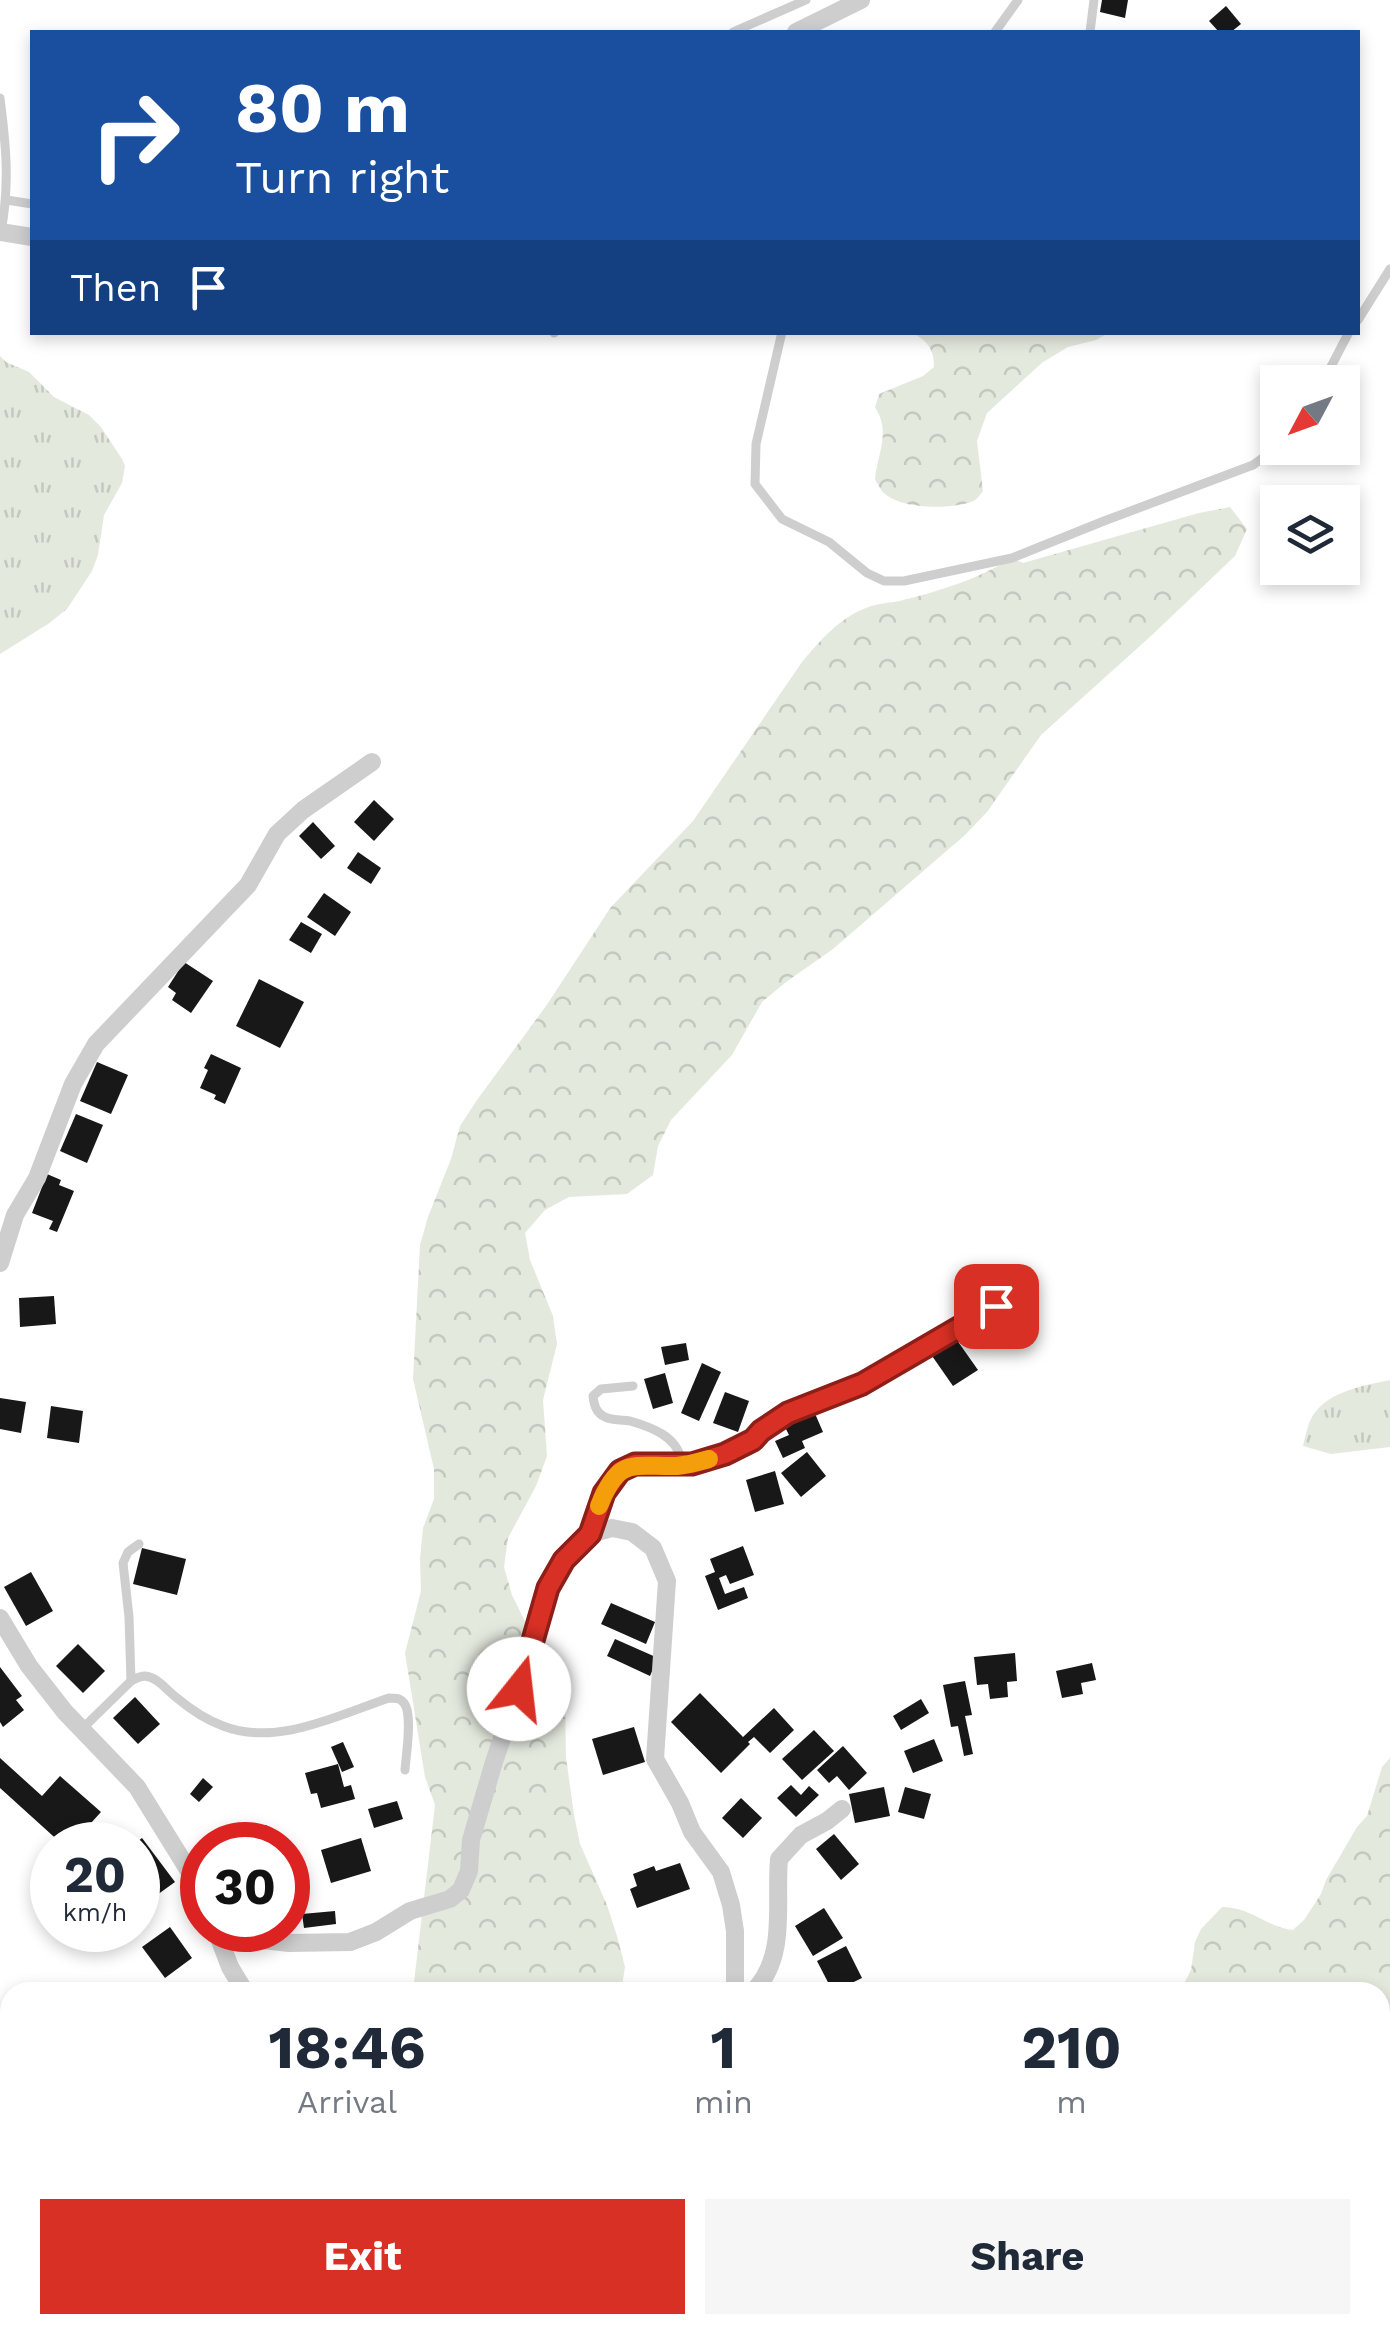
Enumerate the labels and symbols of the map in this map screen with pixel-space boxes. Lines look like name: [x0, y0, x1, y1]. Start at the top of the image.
north arrow: [1260, 365, 1360, 465]
pin: [954, 1264, 1039, 1349]
position arrow: [467, 1637, 571, 1741]
speed limit sign: 30: [180, 1822, 310, 1952]

